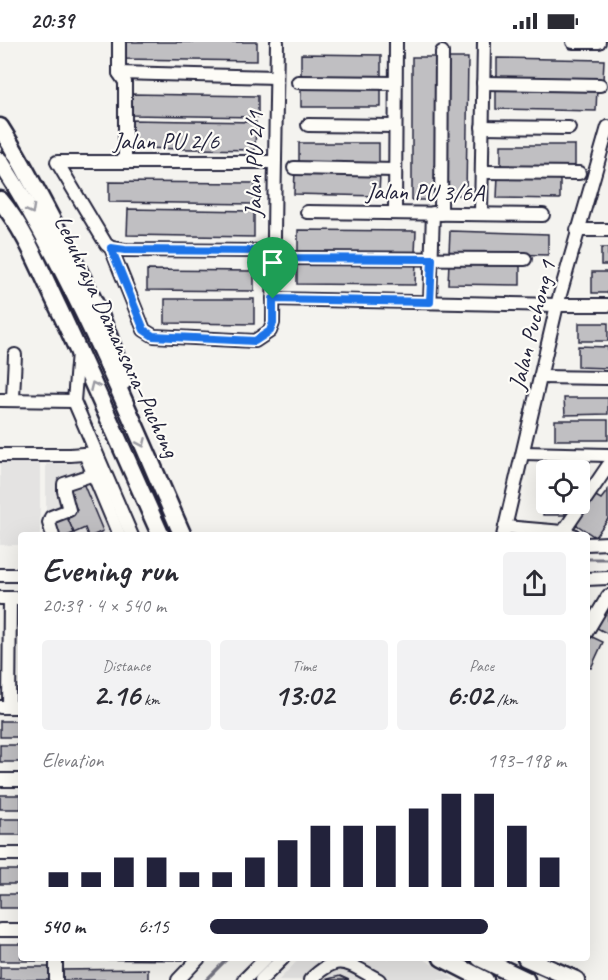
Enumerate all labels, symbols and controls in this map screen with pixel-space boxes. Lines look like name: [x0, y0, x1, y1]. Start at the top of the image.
text: 20:39: [30, 7, 74, 35]
street label: Jalan PU 2/1: [238, 109, 270, 218]
street label: Jalan PU 2/6: [112, 126, 220, 156]
street label: Jalan PU 3/6A: [365, 176, 485, 208]
one-way arrow: [24, 204, 35, 215]
street label: Lebuhraya Damansara–Puchong: [48, 210, 187, 463]
pin: [247, 237, 298, 299]
icon: arrive: [256, 246, 289, 279]
street label: Jalan Puchong 1: [501, 256, 563, 394]
one-way arrow: [90, 382, 102, 393]
one-way arrow: [135, 437, 147, 448]
map controls: [536, 460, 590, 514]
button: locate: [536, 460, 590, 514]
text: Evening run: [42, 549, 177, 591]
button: share: [503, 552, 566, 615]
text: 20:39 · 4 × 540 m: [42, 593, 166, 618]
text: Distance: [102, 656, 150, 676]
text: Time: [292, 656, 316, 676]
text: Pace: [469, 656, 494, 676]
text: 2.16: [93, 676, 140, 714]
text: 13:02: [274, 676, 334, 714]
text: 6:02: [446, 676, 493, 714]
text: km: [140, 690, 160, 710]
text: /km: [493, 690, 518, 710]
text: Elevation: [42, 748, 104, 773]
text: 193–198 m: [487, 748, 566, 773]
text: 540 m: [42, 914, 85, 939]
text: 6:15: [138, 914, 169, 939]

